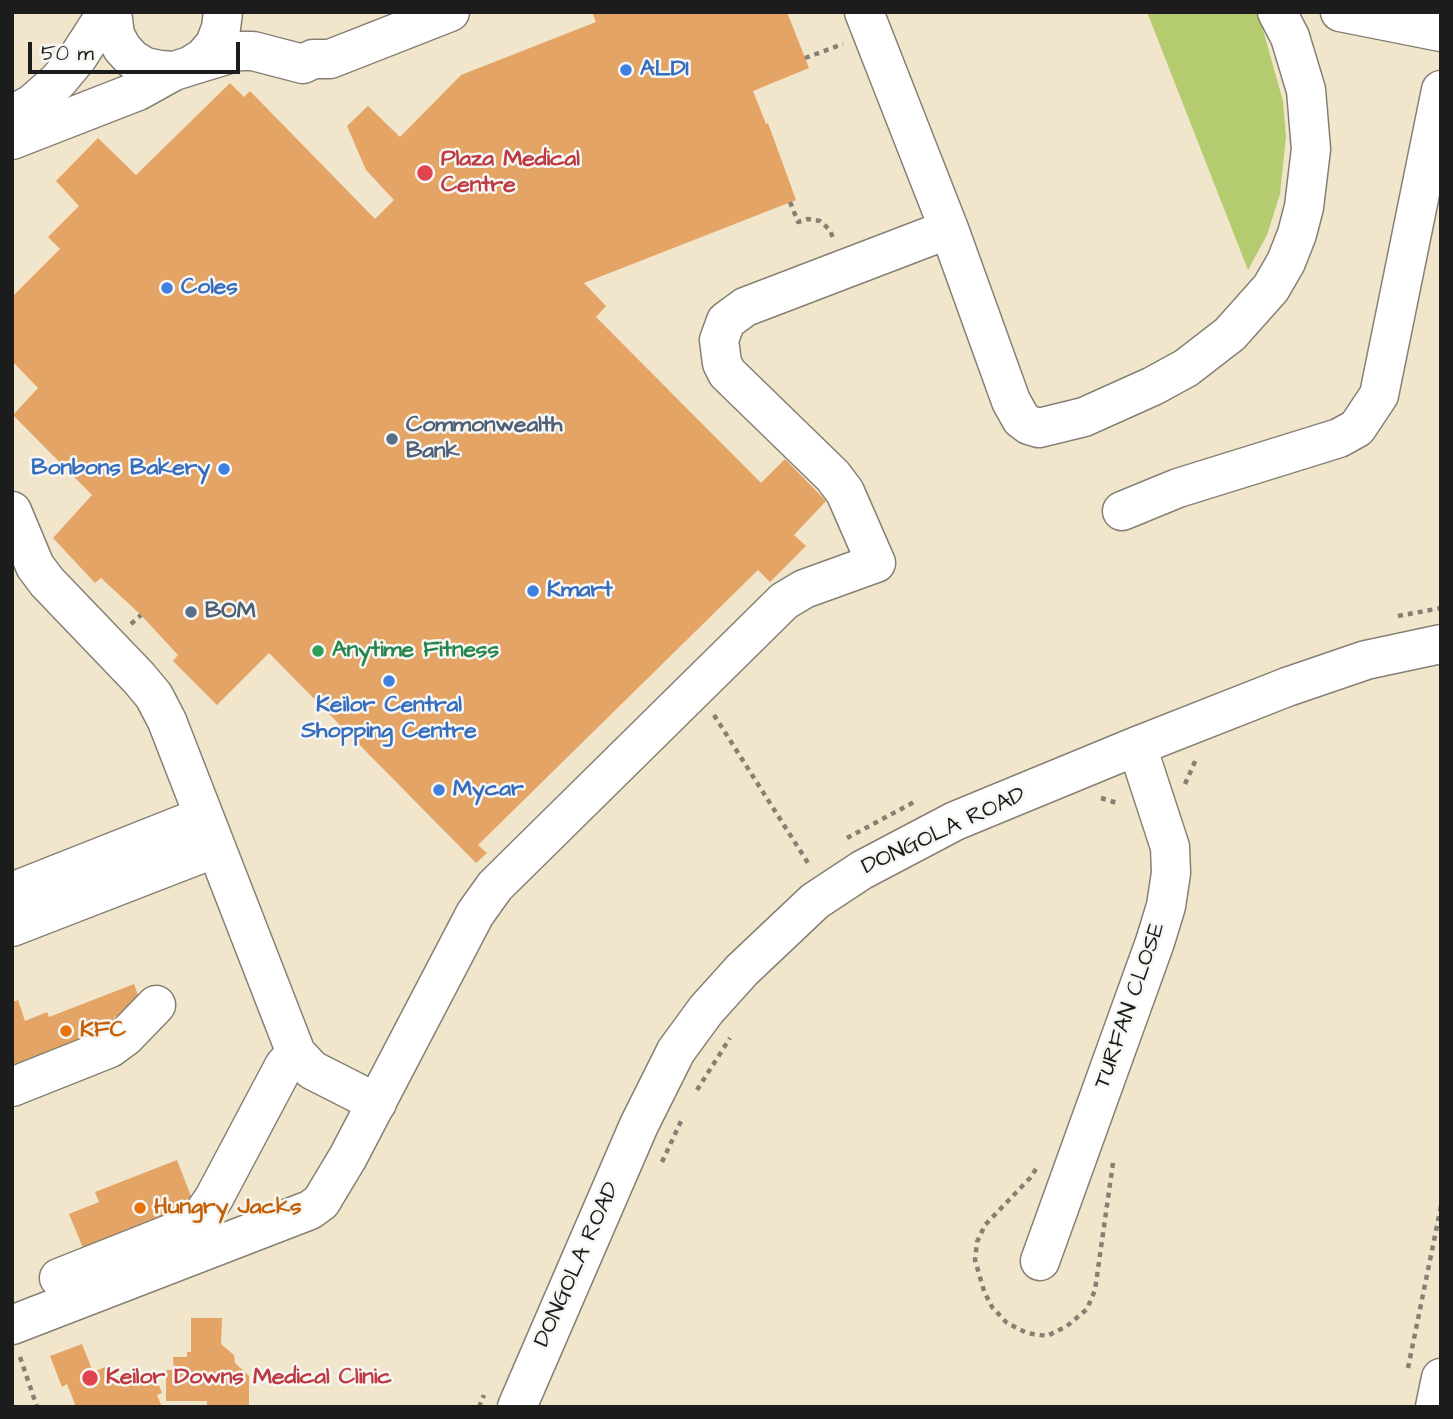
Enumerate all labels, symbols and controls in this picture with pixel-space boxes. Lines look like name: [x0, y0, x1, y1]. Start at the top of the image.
scale bar: [32, 28, 243, 72]
text: 50 m: [41, 39, 94, 68]
place label: ALDI: [640, 56, 689, 84]
marker: ALDI: [618, 62, 634, 78]
place label: Plaza Medical Centre: [441, 146, 580, 200]
marker: Plaza Medical Centre: [415, 163, 435, 183]
place label: Coles: [181, 274, 238, 302]
marker: Coles: [159, 280, 175, 296]
place label: Commonwealth Bank: [406, 412, 563, 466]
marker: Commonwealth Bank: [384, 431, 400, 447]
place label: Bonbons Bakery: [31, 455, 210, 483]
marker: Bonbons Bakery: [216, 461, 232, 477]
place label: Kmart: [547, 577, 613, 605]
marker: Kmart: [525, 583, 541, 599]
place label: BOM: [205, 598, 256, 626]
marker: BOM: [183, 604, 199, 620]
place label: Anytime Fitness: [332, 637, 499, 665]
marker: Anytime Fitness: [310, 643, 326, 659]
marker: Keilor Central Shopping Centre: [381, 673, 397, 689]
place label: Keilor Central Shopping Centre: [301, 692, 477, 746]
place label: Mycar: [453, 776, 524, 804]
marker: Mycar: [431, 782, 447, 798]
street label: DONGOLA ROAD: [858, 782, 1030, 882]
street label: TURFAN CLOSE: [1090, 919, 1172, 1093]
place label: KFC: [80, 1017, 126, 1045]
marker: KFC: [58, 1023, 74, 1039]
street label: DONGOLA ROAD: [529, 1178, 627, 1352]
place label: Hungry Jacks: [154, 1194, 302, 1222]
marker: Hungry Jacks: [132, 1200, 148, 1216]
place label: Keilor Downs Medical Clinic: [106, 1364, 392, 1392]
marker: Keilor Downs Medical Clinic: [80, 1368, 100, 1388]

